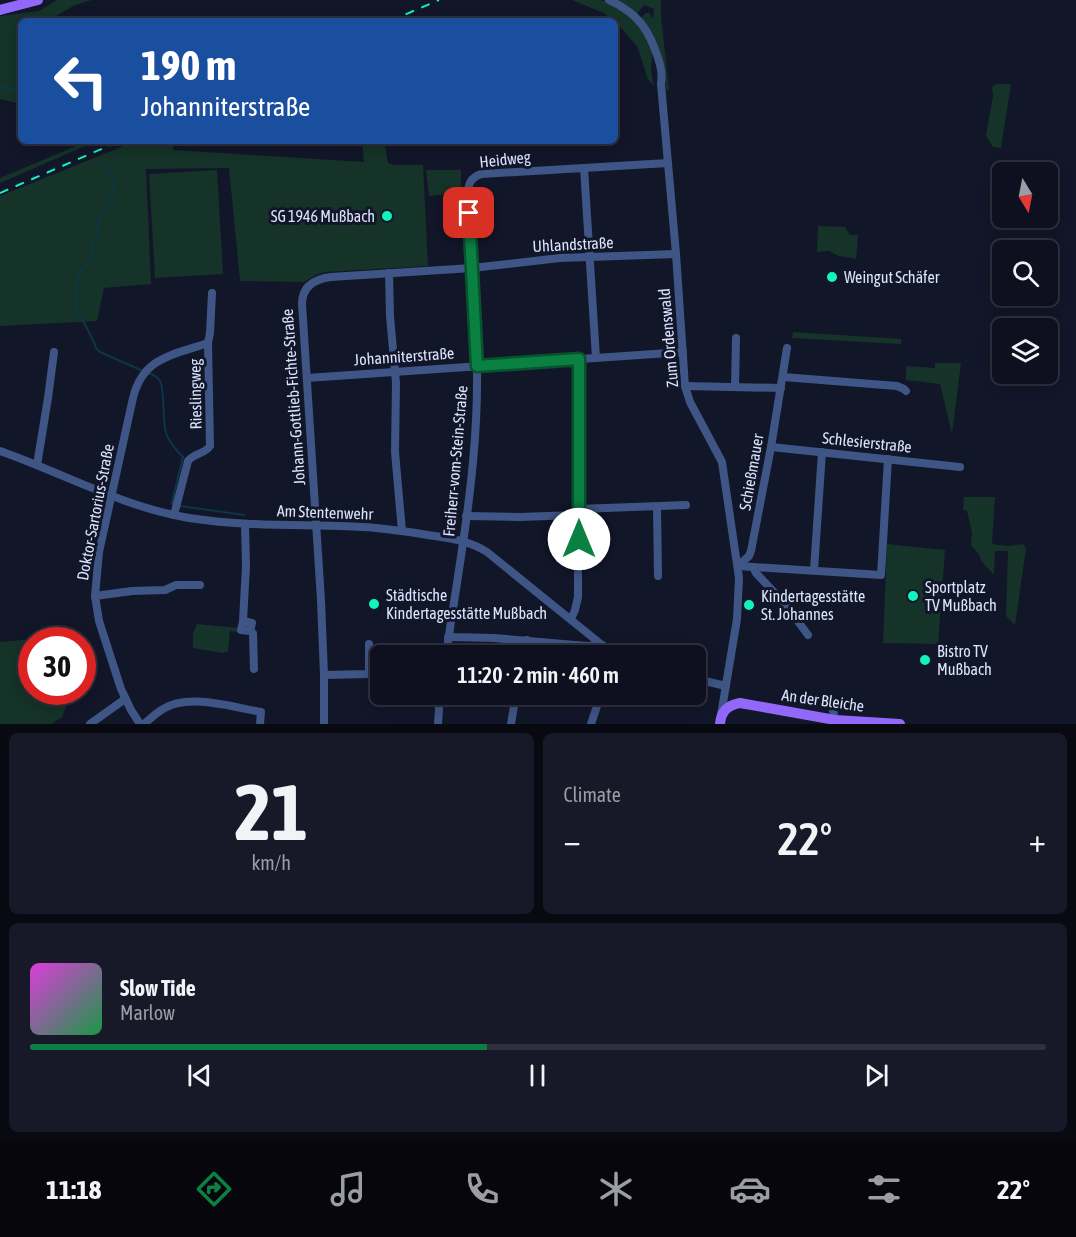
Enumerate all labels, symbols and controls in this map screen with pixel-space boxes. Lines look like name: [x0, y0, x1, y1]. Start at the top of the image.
text: 190 m: [141, 41, 236, 89]
icon: left: [42, 42, 120, 120]
text: Johanniterstraße: [141, 91, 310, 122]
street label: Heidweg: [479, 147, 532, 172]
north arrow: [992, 162, 1058, 228]
map controls: [992, 162, 1058, 384]
pin: [443, 187, 494, 238]
icon: arrive: [452, 196, 485, 229]
place label: SG 1946 Mußbach: [271, 207, 375, 225]
marker: SG 1946 Mußbach: [380, 209, 394, 223]
street label: Uhlandstraße: [532, 233, 614, 255]
button: search: [992, 240, 1058, 306]
place label: Weingut Schäfer: [844, 268, 940, 287]
marker: Weingut Schäfer: [825, 270, 839, 284]
street label: Zum Ordenswald: [655, 288, 681, 388]
street label: Johann-Gottlieb-Fichte-Straße: [278, 308, 308, 486]
button: layers: [992, 318, 1058, 384]
street label: Johanniterstraße: [353, 344, 455, 368]
street label: Rieslingweg: [185, 358, 206, 430]
street label: Freiherr-vom-Stein-Straße: [439, 385, 471, 537]
street label: Schlesierstraße: [821, 428, 913, 456]
street label: Schießmauer: [735, 432, 767, 512]
street label: Doktor-Sartorius-Straße: [73, 442, 117, 582]
street label: Am Stentenwehr: [277, 501, 374, 523]
position arrow: [547, 507, 611, 571]
place label: Sportplatz TV Mußbach: [925, 578, 997, 614]
place label: Städtische Kindertagesstätte Mußbach: [386, 586, 547, 623]
place label: Kindertagesstätte St. Johannes: [761, 587, 865, 623]
marker: Sportplatz TV Mußbach: [906, 589, 920, 603]
marker: Städtische Kindertagesstätte Mußbach: [367, 597, 381, 611]
marker: Kindertagesstätte St. Johannes: [742, 598, 756, 612]
speed limit sign: 30: [18, 627, 96, 705]
place label: Bistro TV Mußbach: [937, 642, 992, 678]
marker: Bistro TV Mußbach: [918, 653, 932, 667]
text: 11:20 · 2 min · 460 m: [457, 662, 619, 688]
street label: An der Bleiche: [781, 685, 865, 715]
text: 21: [235, 767, 308, 857]
text: Climate: [564, 783, 621, 806]
text: 22°: [777, 813, 832, 865]
text: −: [564, 821, 581, 859]
text: +: [1029, 821, 1046, 859]
text: km/h: [251, 851, 291, 874]
text: Slow Tide: [120, 975, 196, 1001]
text: Marlow: [120, 1001, 175, 1024]
icon: previous: [183, 1059, 216, 1092]
icon: pause: [521, 1059, 554, 1092]
icon: next: [860, 1059, 893, 1092]
icon: directions: [193, 1168, 235, 1210]
icon: music: [327, 1168, 369, 1210]
icon: phone: [461, 1168, 503, 1210]
icon: climate: [595, 1168, 637, 1210]
icon: car: [729, 1168, 771, 1210]
icon: filters: [863, 1168, 905, 1210]
text: 11:18: [46, 1174, 102, 1205]
text: 22°: [997, 1174, 1030, 1205]

